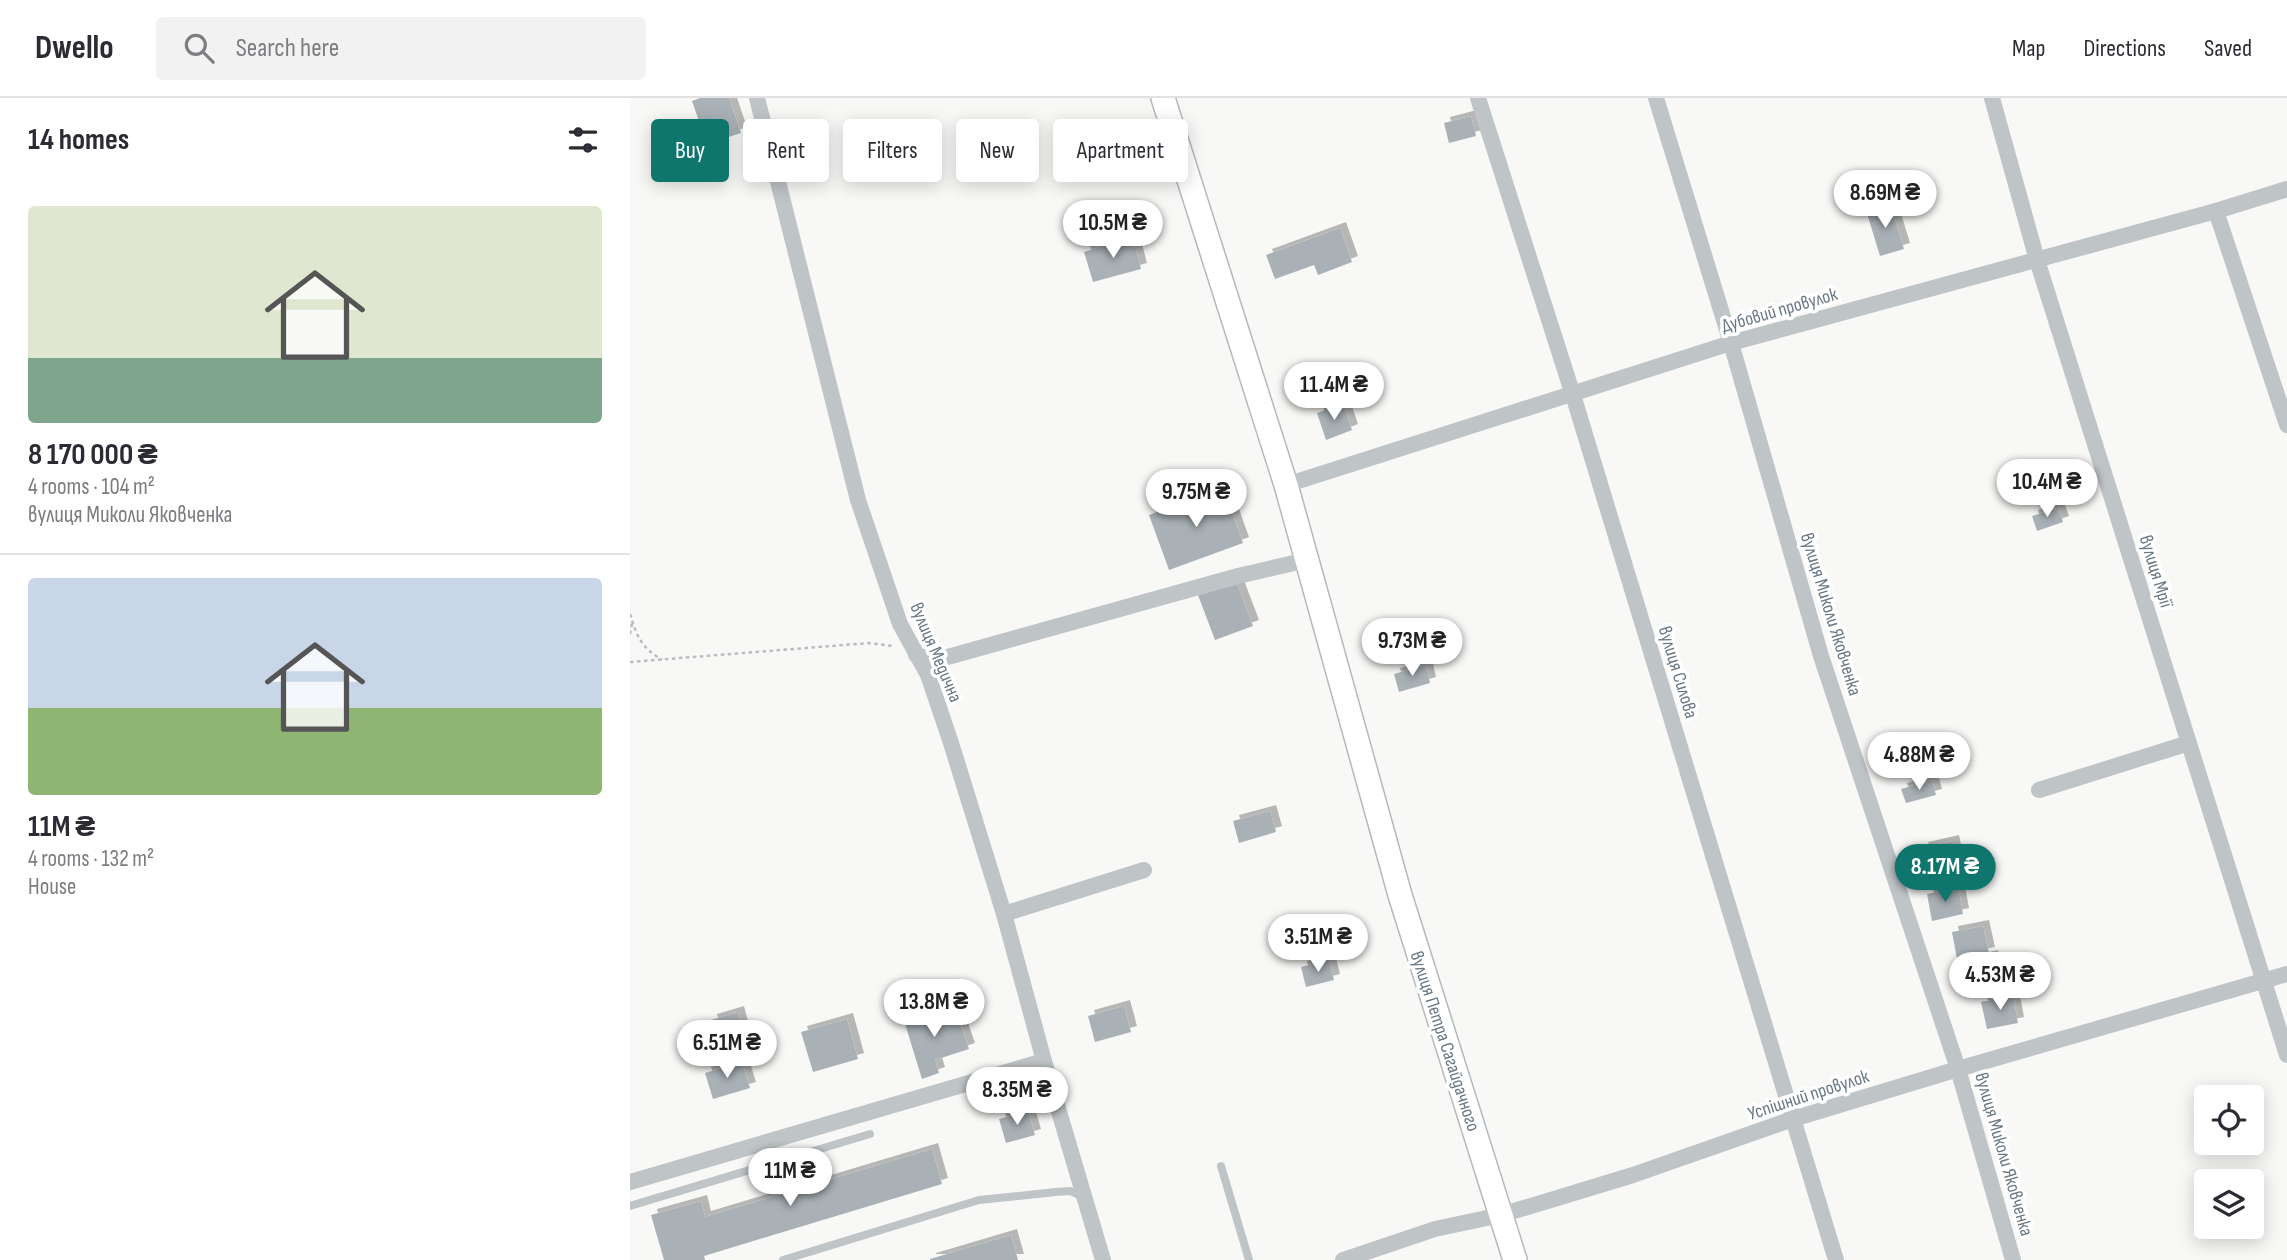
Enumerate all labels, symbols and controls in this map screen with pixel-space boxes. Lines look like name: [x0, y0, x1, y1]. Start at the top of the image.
search box: [156, 17, 646, 80]
text: Dwello: [35, 28, 114, 68]
icon: search: [180, 29, 218, 67]
text: Search here: [236, 33, 339, 64]
text: Map: [2012, 34, 2045, 63]
text: Directions: [2083, 34, 2166, 63]
text: Saved: [2204, 34, 2252, 63]
chip: Buy: [651, 119, 729, 182]
chip: Rent: [743, 119, 829, 182]
chip: Filters: [843, 119, 942, 182]
chip: New: [956, 119, 1039, 182]
chip: Apartment: [1053, 119, 1188, 182]
icon: filters: [564, 121, 602, 159]
text: 14 homes: [28, 122, 129, 158]
pin: 8.69M ₴: [1820, 170, 1950, 230]
text: 8.69M ₴: [1850, 179, 1920, 207]
pin: 10.5M ₴: [1048, 200, 1178, 260]
text: 10.5M ₴: [1079, 209, 1147, 237]
icon: home: [252, 252, 378, 378]
street label: Дубовий провулок: [1719, 283, 1841, 338]
pin: 11.4M ₴: [1269, 362, 1399, 422]
text: 11.4M ₴: [1300, 371, 1368, 399]
text: 8 170 000 ₴: [28, 437, 158, 473]
pin: 10.4M ₴: [1982, 460, 2112, 519]
text: 10.4M ₴: [2013, 468, 2081, 496]
pin: 9.75M ₴: [1131, 470, 1261, 529]
text: 4 rooms · 104 m²: [28, 473, 155, 501]
text: 9.75M ₴: [1162, 478, 1230, 506]
text: вулиця Миколи Яковченка: [28, 501, 232, 529]
street label: вулиця Миколи Яковченка: [1795, 530, 1866, 699]
street label: вулиця Мрії: [2134, 533, 2178, 611]
street label: вулиця Медична: [904, 599, 967, 706]
pin: 9.73M ₴: [1347, 618, 1477, 678]
icon: home: [252, 624, 378, 750]
street label: вулиця Силова: [1653, 624, 1702, 721]
text: 9.73M ₴: [1378, 627, 1446, 655]
pin: 4.88M ₴: [1854, 732, 1984, 792]
text: 4.88M ₴: [1883, 741, 1955, 769]
text: 11M ₴: [28, 809, 95, 845]
pin: 8.17M ₴: [1880, 844, 2010, 904]
text: 4 rooms · 132 m²: [28, 845, 154, 873]
text: 8.17M ₴: [1911, 853, 1979, 881]
text: House: [28, 873, 76, 901]
pin: 3.51M ₴: [1253, 914, 1383, 974]
text: 3.51M ₴: [1284, 923, 1352, 951]
street label: вулиця Петра Сагайдачного: [1405, 949, 1485, 1134]
pin: 4.53M ₴: [1935, 953, 2065, 1012]
text: 4.53M ₴: [1965, 961, 2035, 989]
pin: 13.8M ₴: [869, 979, 999, 1039]
text: 13.8M ₴: [900, 988, 968, 1016]
pin: 6.51M ₴: [662, 1020, 792, 1080]
text: 6.51M ₴: [693, 1029, 761, 1057]
street label: Успішний провулок: [1745, 1065, 1873, 1126]
pin: 8.35M ₴: [952, 1068, 1082, 1127]
street label: вулиця Миколи Яковченка: [1969, 1070, 2038, 1239]
text: 8.35M ₴: [982, 1076, 1052, 1104]
map controls: [2194, 1085, 2264, 1239]
button: locate: [2194, 1085, 2264, 1155]
pin: 11M ₴: [741, 1148, 839, 1208]
text: 11M ₴: [764, 1157, 816, 1185]
button: layers: [2194, 1169, 2264, 1239]

